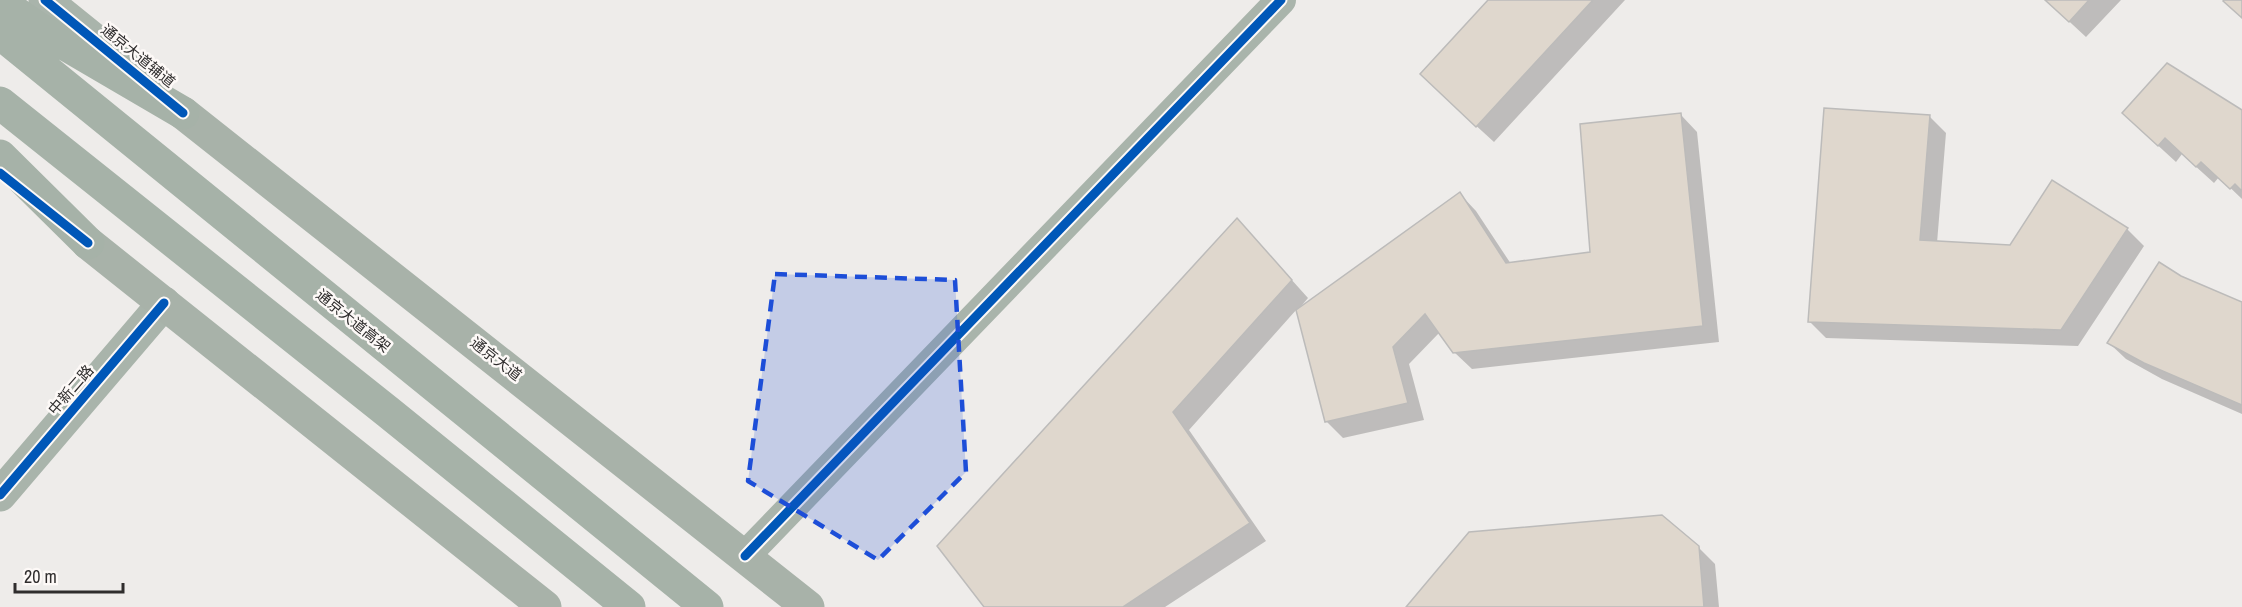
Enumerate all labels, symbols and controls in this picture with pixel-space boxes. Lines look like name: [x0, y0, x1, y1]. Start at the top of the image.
street label: 通京大道辅道: [97, 19, 180, 92]
street label: 通京大道高架: [312, 284, 395, 357]
street label: 通京大道: [466, 332, 526, 385]
street label: 中新二路: [43, 360, 98, 419]
scale bar: [15, 556, 123, 594]
text: 20 m: [24, 564, 57, 589]

